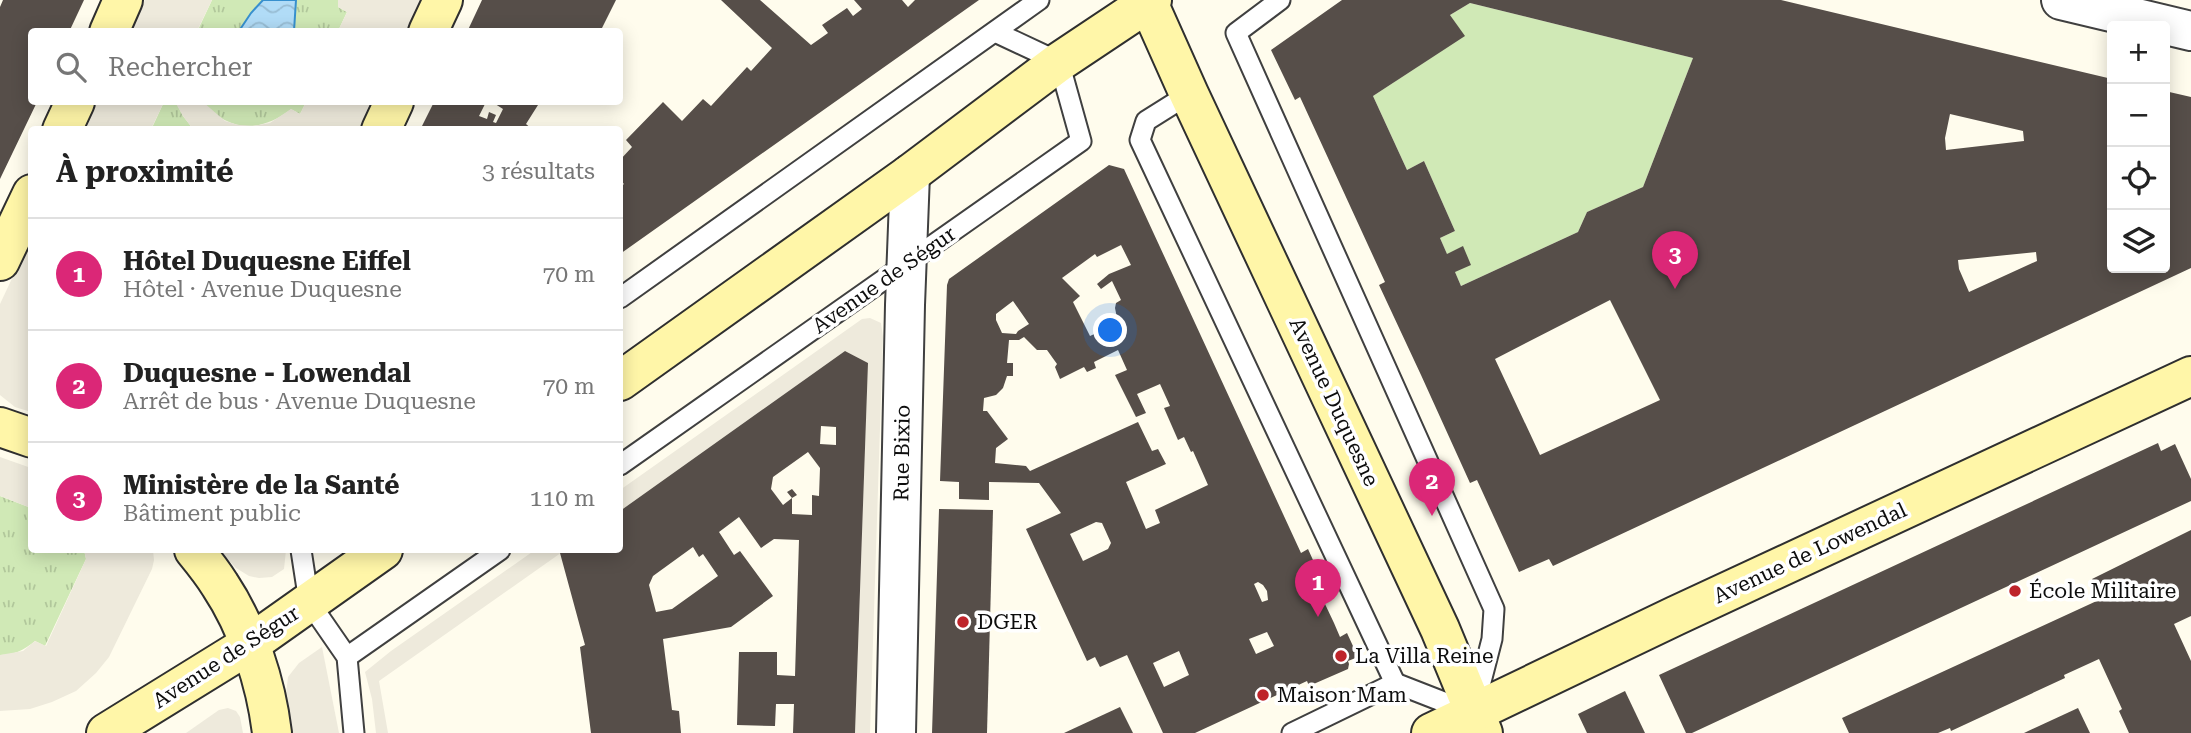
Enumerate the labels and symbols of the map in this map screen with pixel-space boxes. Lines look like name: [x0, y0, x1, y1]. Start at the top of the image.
street label: Avenue de Ségur: [808, 221, 961, 338]
pin: 3: [1652, 231, 1698, 289]
your location: [1093, 313, 1127, 347]
street label: Avenue Duquesne: [1284, 314, 1384, 490]
street label: Rue Bixio: [889, 404, 915, 502]
pin: 2: [1409, 458, 1455, 516]
street label: Avenue de Lowendal: [1710, 498, 1911, 608]
pin: 1: [1295, 559, 1341, 617]
place label: École Militaire: [2029, 578, 2176, 603]
marker: École Militaire: [2007, 583, 2023, 599]
street label: Avenue de Ségur: [148, 601, 304, 713]
place label: DGER: [977, 610, 1038, 634]
marker: DGER: [955, 614, 971, 630]
place label: La Villa Reine: [1355, 644, 1494, 668]
marker: La Villa Reine: [1333, 648, 1349, 664]
place label: Maison Mam: [1277, 683, 1407, 707]
marker: Maison Mam: [1255, 687, 1271, 703]

